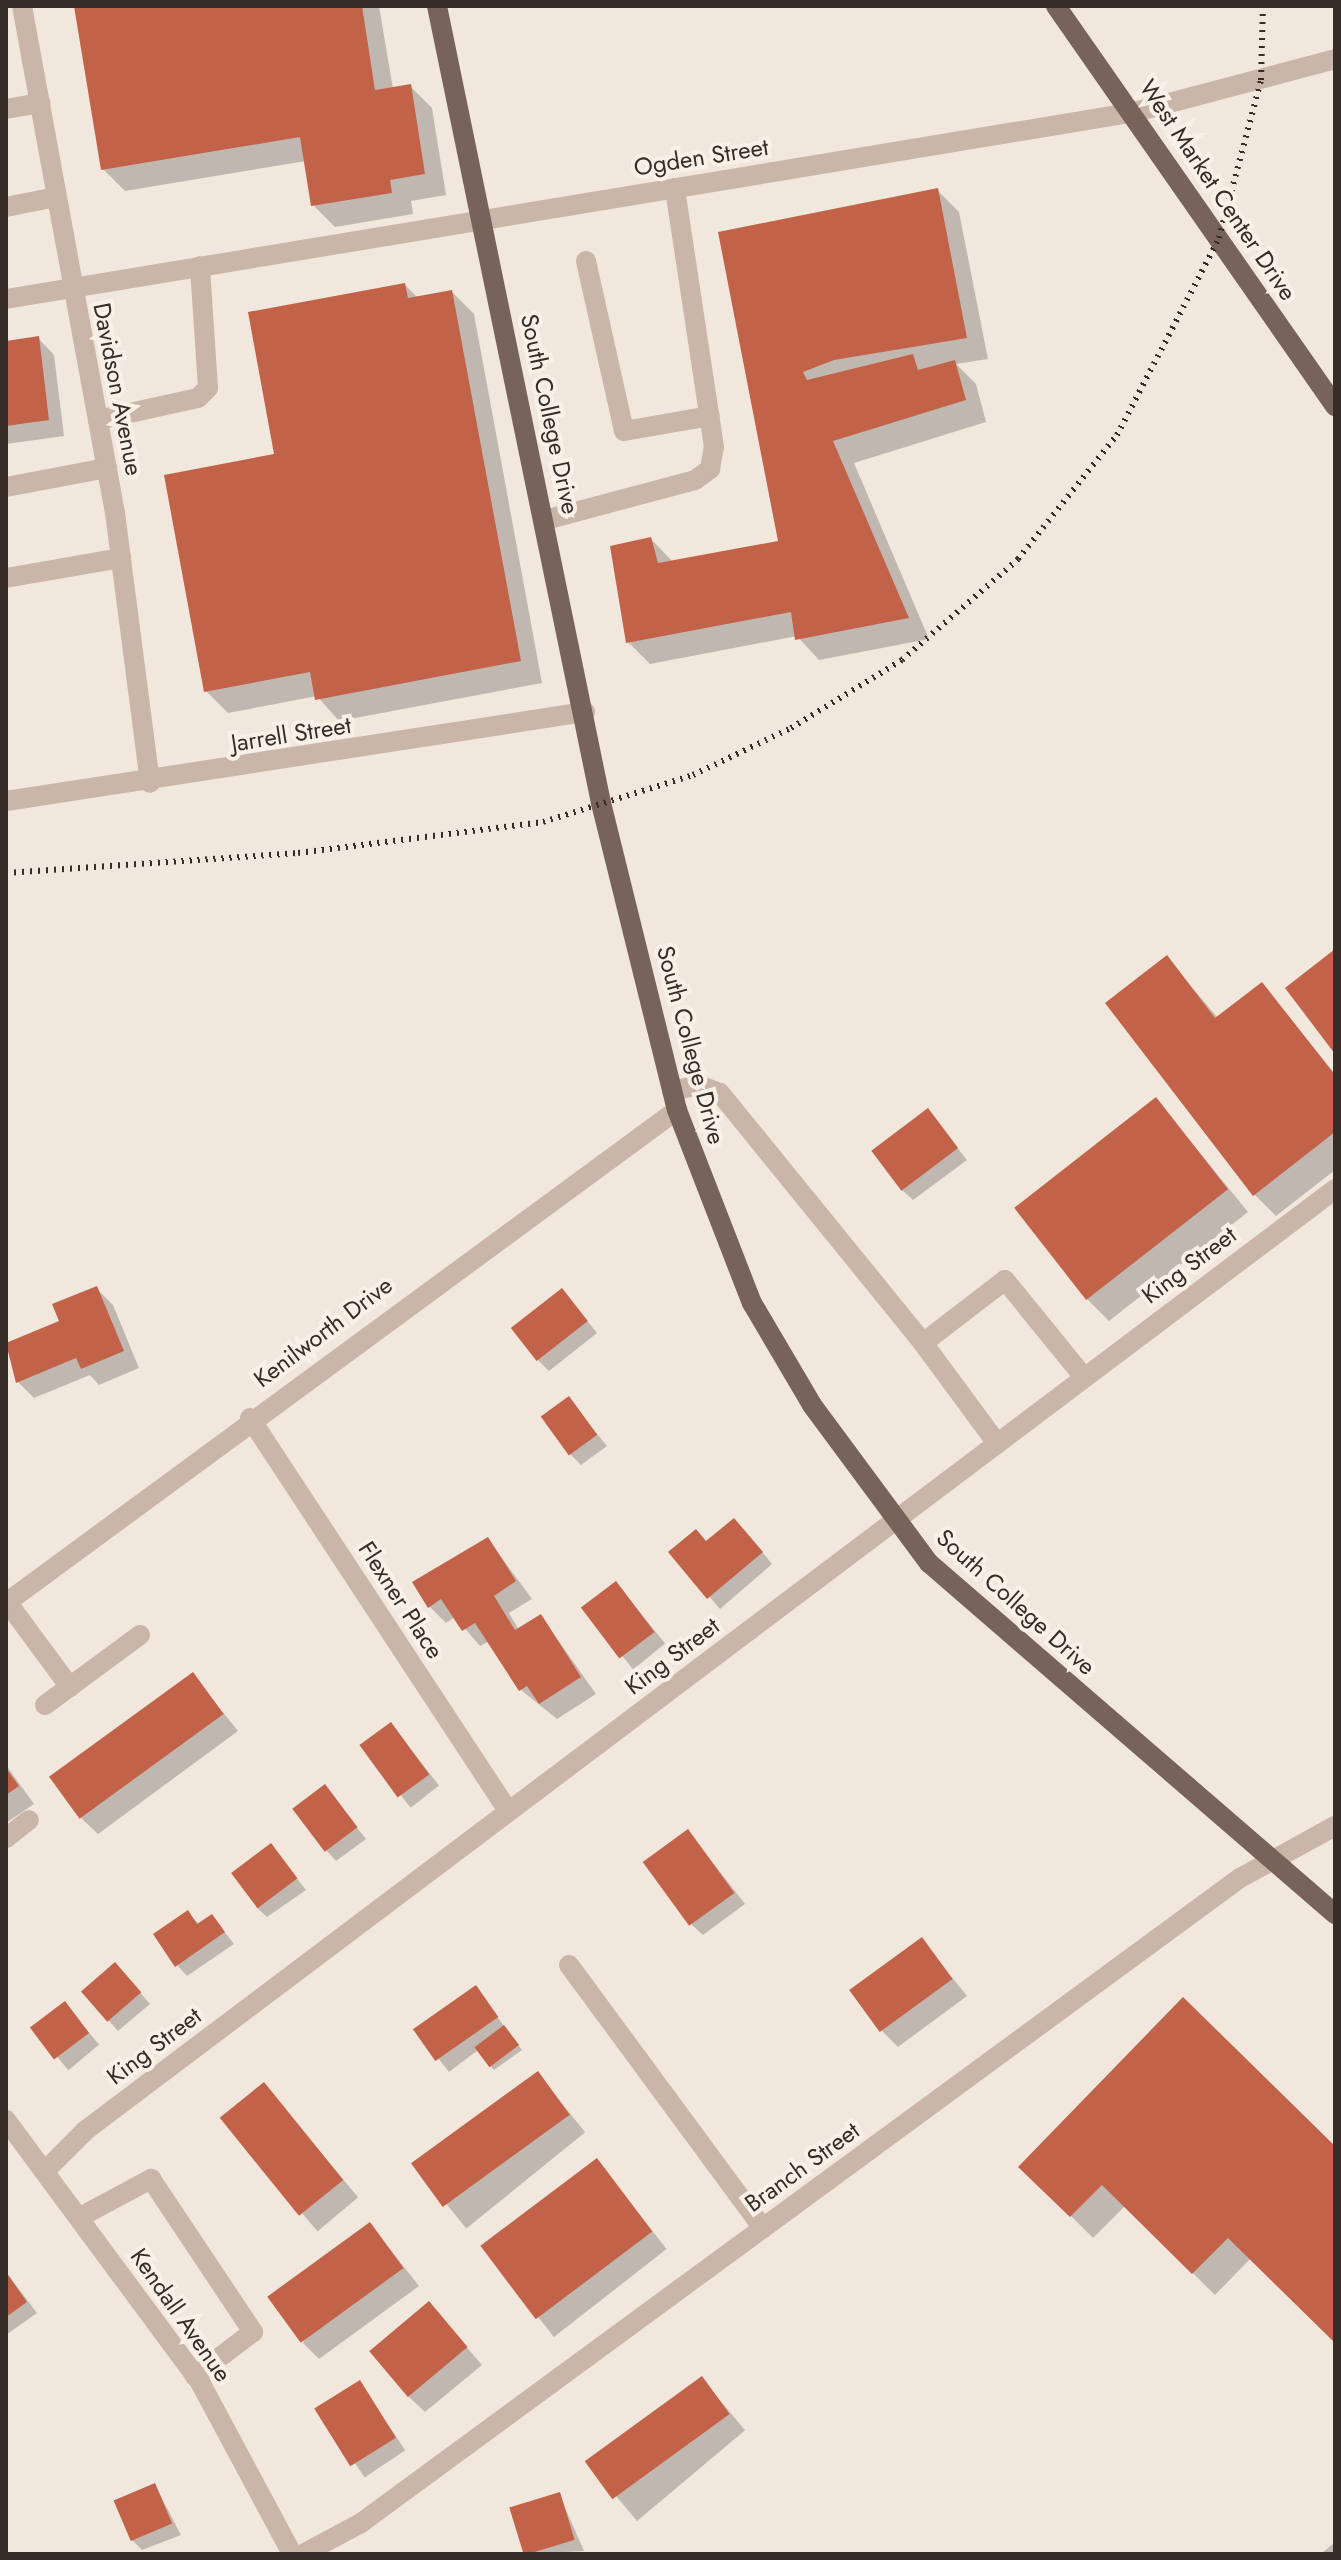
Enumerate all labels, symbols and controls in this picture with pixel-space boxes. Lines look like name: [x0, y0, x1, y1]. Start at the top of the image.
street label: West Market Center Drive: [1133, 74, 1303, 306]
street label: Ogden Street: [632, 132, 770, 182]
street label: Davidson Avenue: [87, 300, 149, 478]
street label: South College Drive: [515, 311, 585, 517]
street label: Jarrell Street: [229, 710, 353, 758]
street label: South College Drive: [651, 943, 731, 1147]
street label: King Street: [1136, 1220, 1242, 1310]
street label: Kenilworth Drive: [248, 1271, 398, 1393]
street label: South College Drive: [931, 1523, 1101, 1681]
street label: Flexner Place: [352, 1536, 450, 1664]
street label: King Street: [619, 1611, 725, 1701]
street label: King Street: [101, 2001, 207, 2091]
street label: Branch Street: [739, 2116, 865, 2218]
street label: Kendall Avenue: [124, 2243, 238, 2387]

